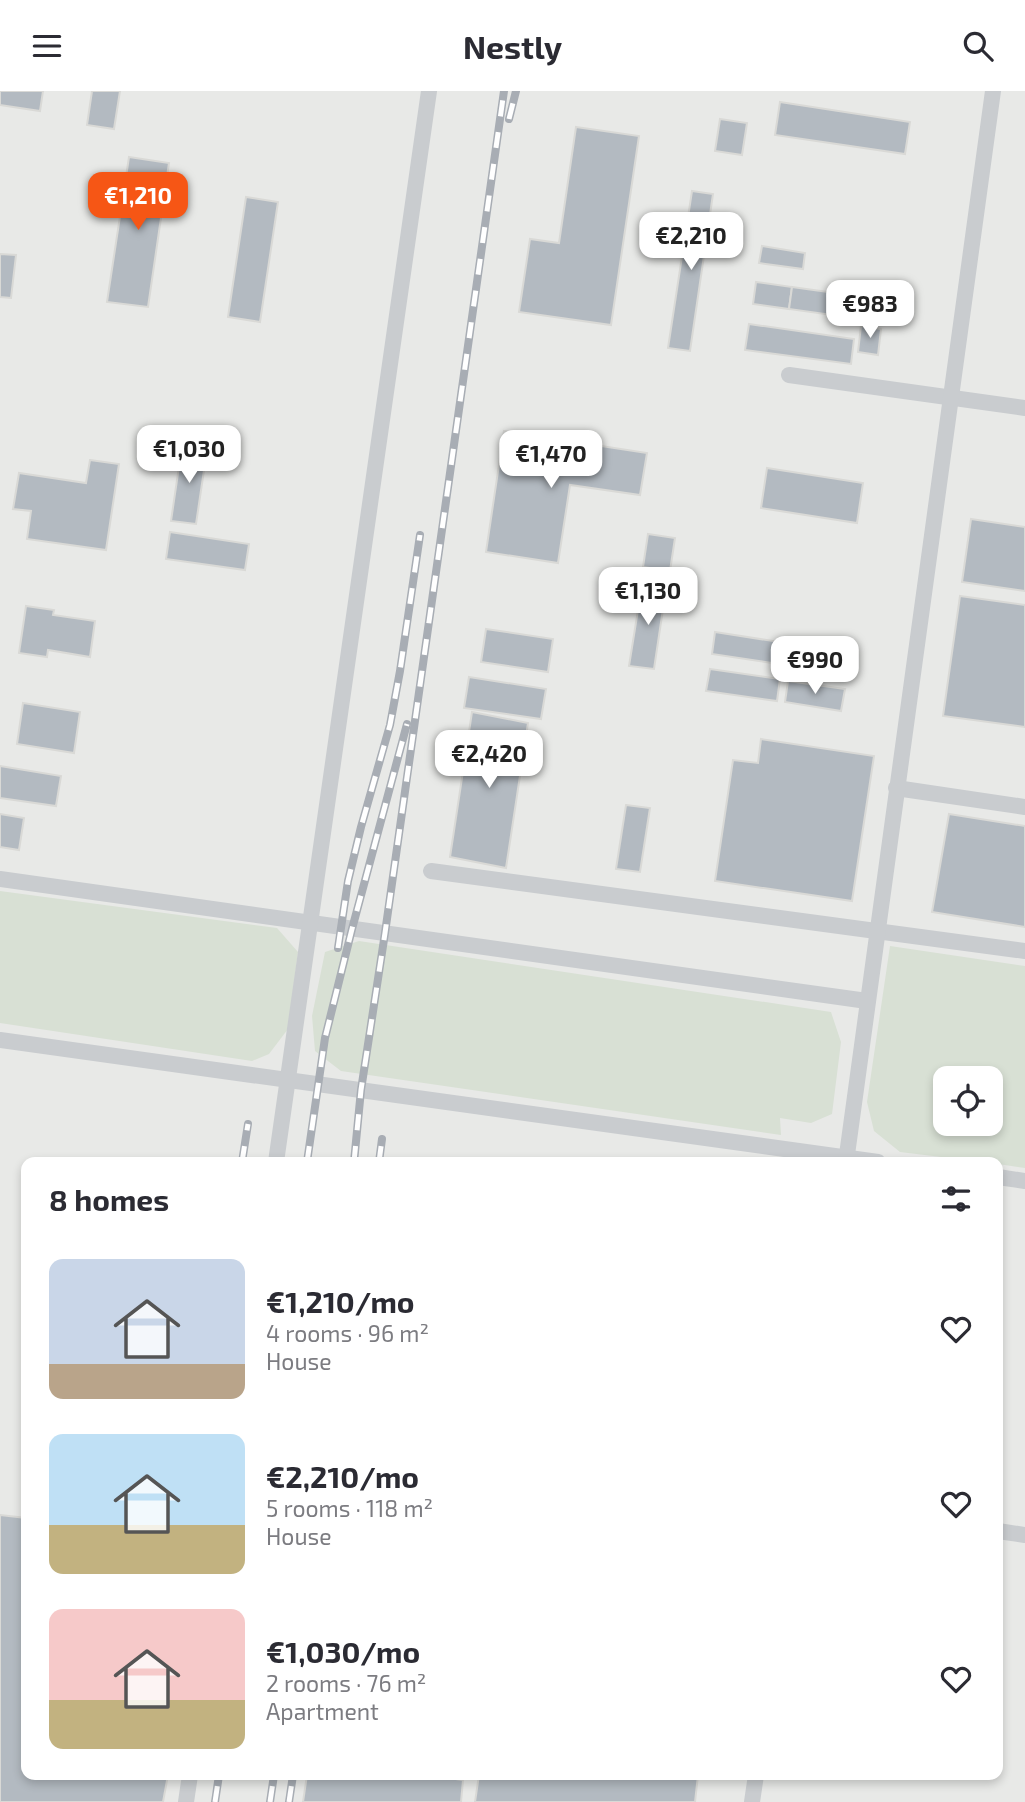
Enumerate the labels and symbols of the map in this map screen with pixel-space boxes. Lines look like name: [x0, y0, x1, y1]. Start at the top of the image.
pin: €1,210: [81, 173, 195, 232]
pin: €2,210: [634, 213, 748, 272]
pin: €983: [829, 281, 911, 340]
pin: €1,030: [132, 425, 246, 485]
pin: €1,470: [494, 431, 608, 490]
pin: €1,130: [591, 567, 705, 627]
pin: €990: [774, 637, 856, 696]
pin: €2,420: [432, 731, 546, 790]

